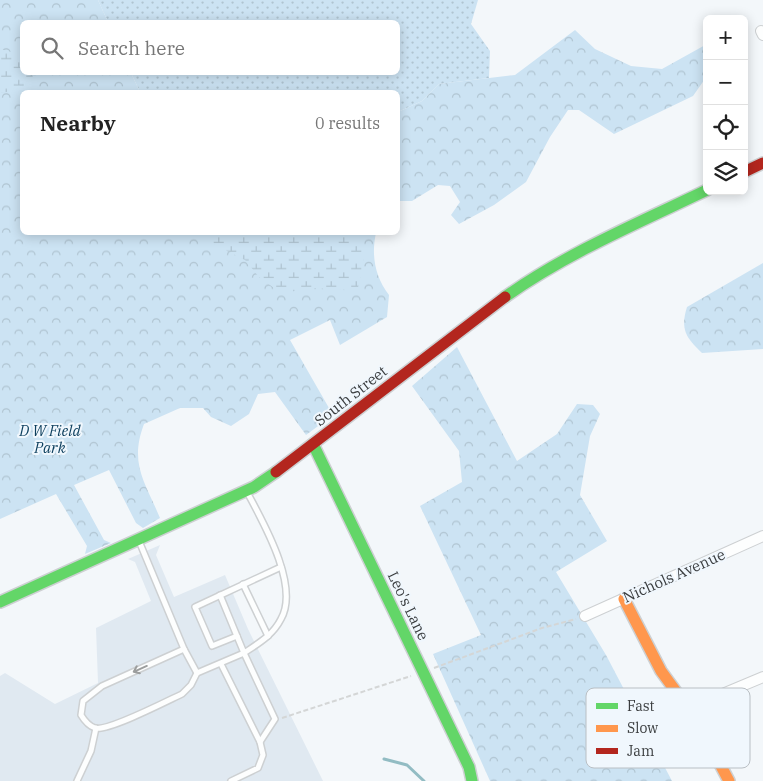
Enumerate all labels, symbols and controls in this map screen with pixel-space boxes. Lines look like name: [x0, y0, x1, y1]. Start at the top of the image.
map controls: [703, 15, 748, 195]
button: +: [703, 15, 748, 60]
search box: [20, 20, 400, 75]
icon: search: [38, 34, 66, 62]
text: Search here: [78, 36, 185, 60]
button: −: [703, 60, 748, 105]
button: locate: [703, 105, 748, 150]
text: Nearby: [40, 109, 116, 137]
text: 0 results: [315, 113, 380, 133]
button: layers: [703, 150, 748, 195]
street label: South Street: [311, 361, 391, 430]
park label: D W Field Park: [18, 421, 82, 457]
street label: Nichols Avenue: [620, 544, 728, 607]
street label: Leo's Lane: [384, 568, 433, 643]
one-way arrow: [133, 664, 148, 674]
legend: [586, 688, 750, 768]
text: Fast: [627, 697, 655, 715]
text: Slow: [627, 719, 658, 737]
text: Jam: [627, 742, 654, 760]

